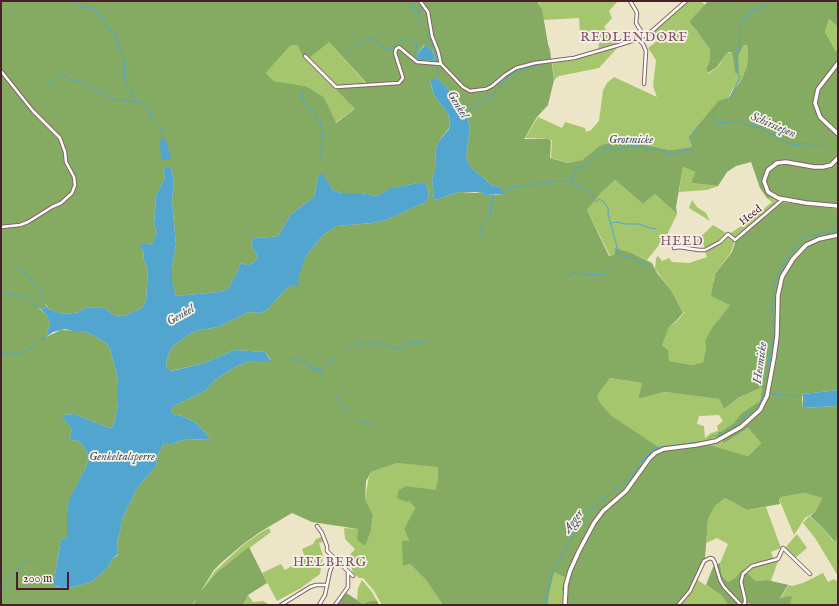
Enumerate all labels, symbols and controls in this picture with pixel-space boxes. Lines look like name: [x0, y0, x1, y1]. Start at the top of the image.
district label: REDLENDORF: [580, 30, 688, 46]
water label: Genkel: [443, 89, 471, 121]
water label: Schirsiepen: [748, 110, 798, 142]
water label: Grotmicke: [609, 134, 653, 148]
street label: Heed: [737, 203, 765, 229]
district label: HEED: [660, 234, 704, 250]
water label: Genkel: [165, 302, 197, 330]
water label: Hesmicke: [751, 341, 771, 385]
water label: Genkeltalsperre: [89, 451, 155, 465]
water label: Agger: [561, 508, 587, 536]
district label: HELBERG: [293, 555, 367, 571]
scale bar: [18, 564, 71, 590]
text: 200 m: [23, 571, 52, 586]

